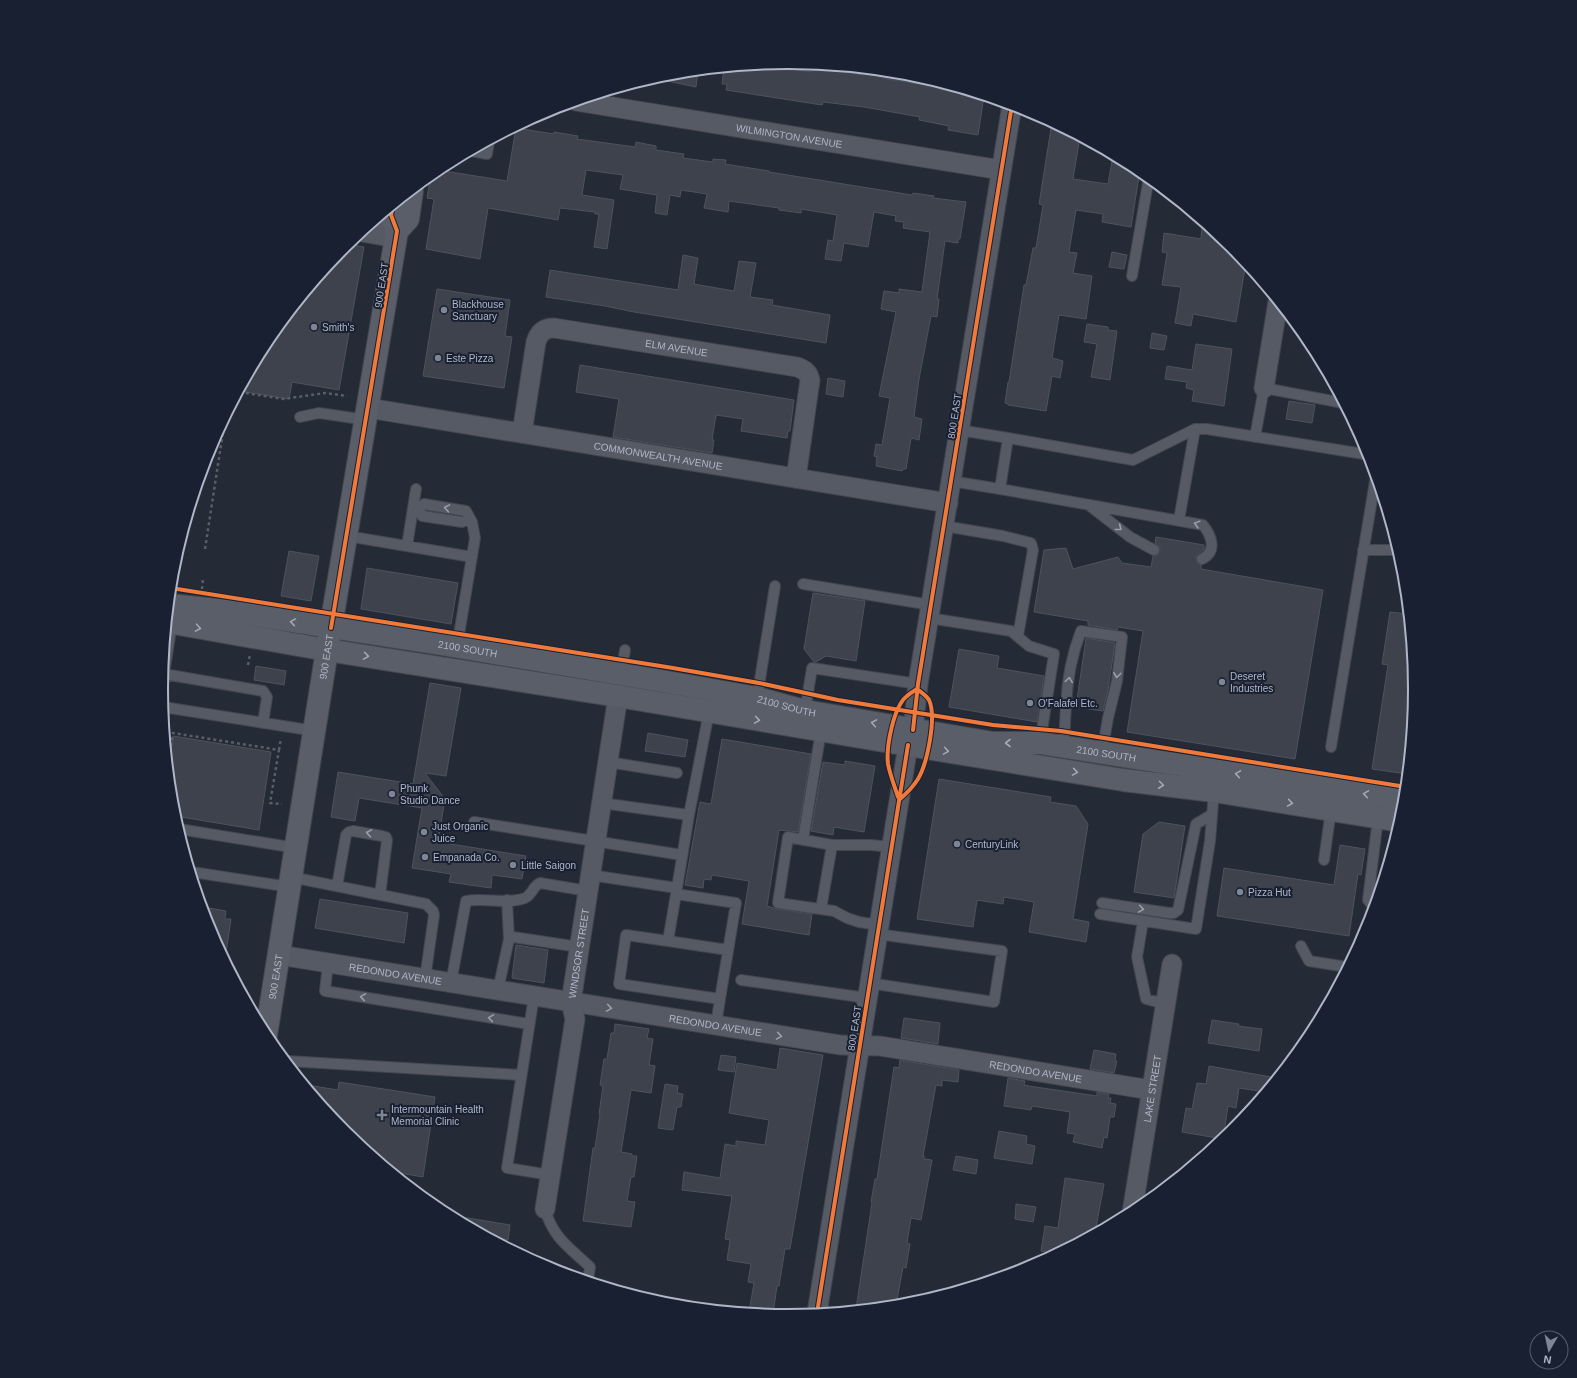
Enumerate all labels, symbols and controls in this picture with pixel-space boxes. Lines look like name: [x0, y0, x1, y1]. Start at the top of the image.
street label: WILMINGTON AVENUE: [735, 122, 843, 150]
street label: 900 EAST: [372, 262, 390, 308]
place label: Blackhouse Sanctuary: [452, 299, 504, 322]
marker: Blackhouse Sanctuary: [439, 305, 449, 315]
marker: Smith's: [309, 322, 319, 332]
place label: Smith's: [322, 322, 354, 333]
street label: ELM AVENUE: [644, 338, 709, 359]
marker: Este Pizza: [433, 353, 443, 363]
place label: Este Pizza: [446, 353, 494, 364]
street label: 800 EAST: [945, 393, 963, 439]
street label: COMMONWEALTH AVENUE: [593, 440, 724, 472]
one-way arrow: [444, 504, 450, 513]
one-way arrow: [1194, 520, 1201, 529]
one-way arrow: [1114, 524, 1121, 531]
one-way arrow: [290, 618, 296, 627]
one-way arrow: [195, 623, 201, 631]
street label: 900 EAST: [317, 633, 336, 680]
street label: 2100 SOUTH: [437, 639, 498, 659]
one-way arrow: [363, 651, 369, 660]
place label: Deseret Industries: [1230, 671, 1273, 694]
one-way arrow: [1113, 672, 1122, 678]
one-way arrow: [1064, 676, 1073, 683]
marker: Deseret Industries: [1217, 677, 1227, 687]
street label: 2100 SOUTH: [756, 693, 817, 719]
marker: O'Falafel Etc.: [1025, 698, 1035, 708]
place label: O'Falafel Etc.: [1038, 698, 1098, 709]
one-way arrow: [754, 715, 760, 724]
one-way arrow: [871, 719, 877, 728]
one-way arrow: [1005, 739, 1011, 747]
street label: 2100 SOUTH: [1076, 744, 1137, 764]
one-way arrow: [943, 747, 949, 755]
one-way arrow: [1072, 767, 1078, 776]
one-way arrow: [1235, 770, 1241, 779]
one-way arrow: [1158, 780, 1165, 789]
place label: Phunk Studio Dance: [400, 783, 460, 806]
marker: Phunk Studio Dance: [387, 789, 397, 799]
one-way arrow: [1363, 790, 1369, 799]
one-way arrow: [1287, 799, 1293, 807]
place label: Just Organic Juice: [432, 821, 488, 844]
marker: Just Organic Juice: [419, 827, 429, 837]
one-way arrow: [366, 830, 372, 838]
marker: CenturyLink: [952, 839, 962, 849]
place label: CenturyLink: [965, 839, 1019, 850]
marker: Empanada Co.: [420, 852, 430, 862]
place label: Empanada Co.: [433, 852, 500, 863]
marker: Little Saigon: [508, 860, 518, 870]
place label: Little Saigon: [521, 860, 576, 871]
marker: Pizza Hut: [1235, 887, 1245, 897]
place label: Pizza Hut: [1248, 887, 1291, 898]
one-way arrow: [1138, 904, 1144, 913]
street label: WINDSOR STREET: [567, 908, 591, 999]
street label: 900 EAST: [267, 953, 285, 1000]
street label: REDONDO AVENUE: [348, 961, 443, 987]
one-way arrow: [360, 993, 366, 1002]
one-way arrow: [606, 1003, 613, 1012]
street label: 800 EAST: [845, 1005, 863, 1051]
street label: REDONDO AVENUE: [668, 1013, 763, 1038]
one-way arrow: [488, 1014, 494, 1022]
one-way arrow: [776, 1031, 782, 1040]
street label: LAKE STREET: [1142, 1054, 1163, 1123]
street label: REDONDO AVENUE: [989, 1059, 1083, 1085]
place label: Intermountain Health Memorial Clinic: [391, 1104, 484, 1127]
marker: Intermountain Health Memorial Clinic: [376, 1109, 388, 1121]
north arrow: [1529, 1330, 1569, 1370]
text: N: [1543, 1353, 1552, 1366]

